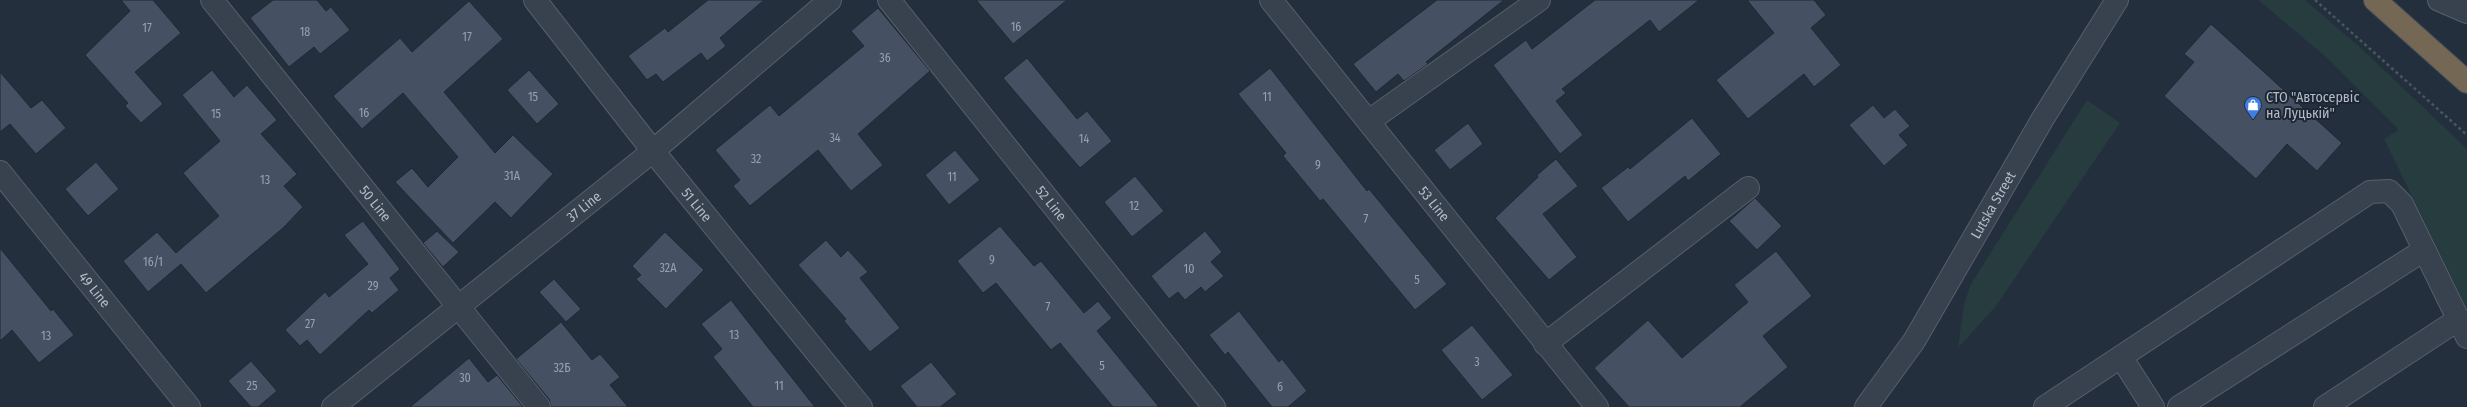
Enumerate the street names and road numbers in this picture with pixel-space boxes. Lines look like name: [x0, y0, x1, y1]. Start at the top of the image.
street label: Lutska Street: [1967, 168, 2019, 241]
street label: 50 Line: [356, 182, 395, 225]
street label: 52 Line: [1032, 182, 1070, 224]
street label: 53 Line: [1415, 183, 1453, 225]
street label: 51 Line: [678, 185, 716, 225]
street label: 37 Line: [563, 188, 604, 225]
street label: 49 Line: [75, 268, 114, 311]

